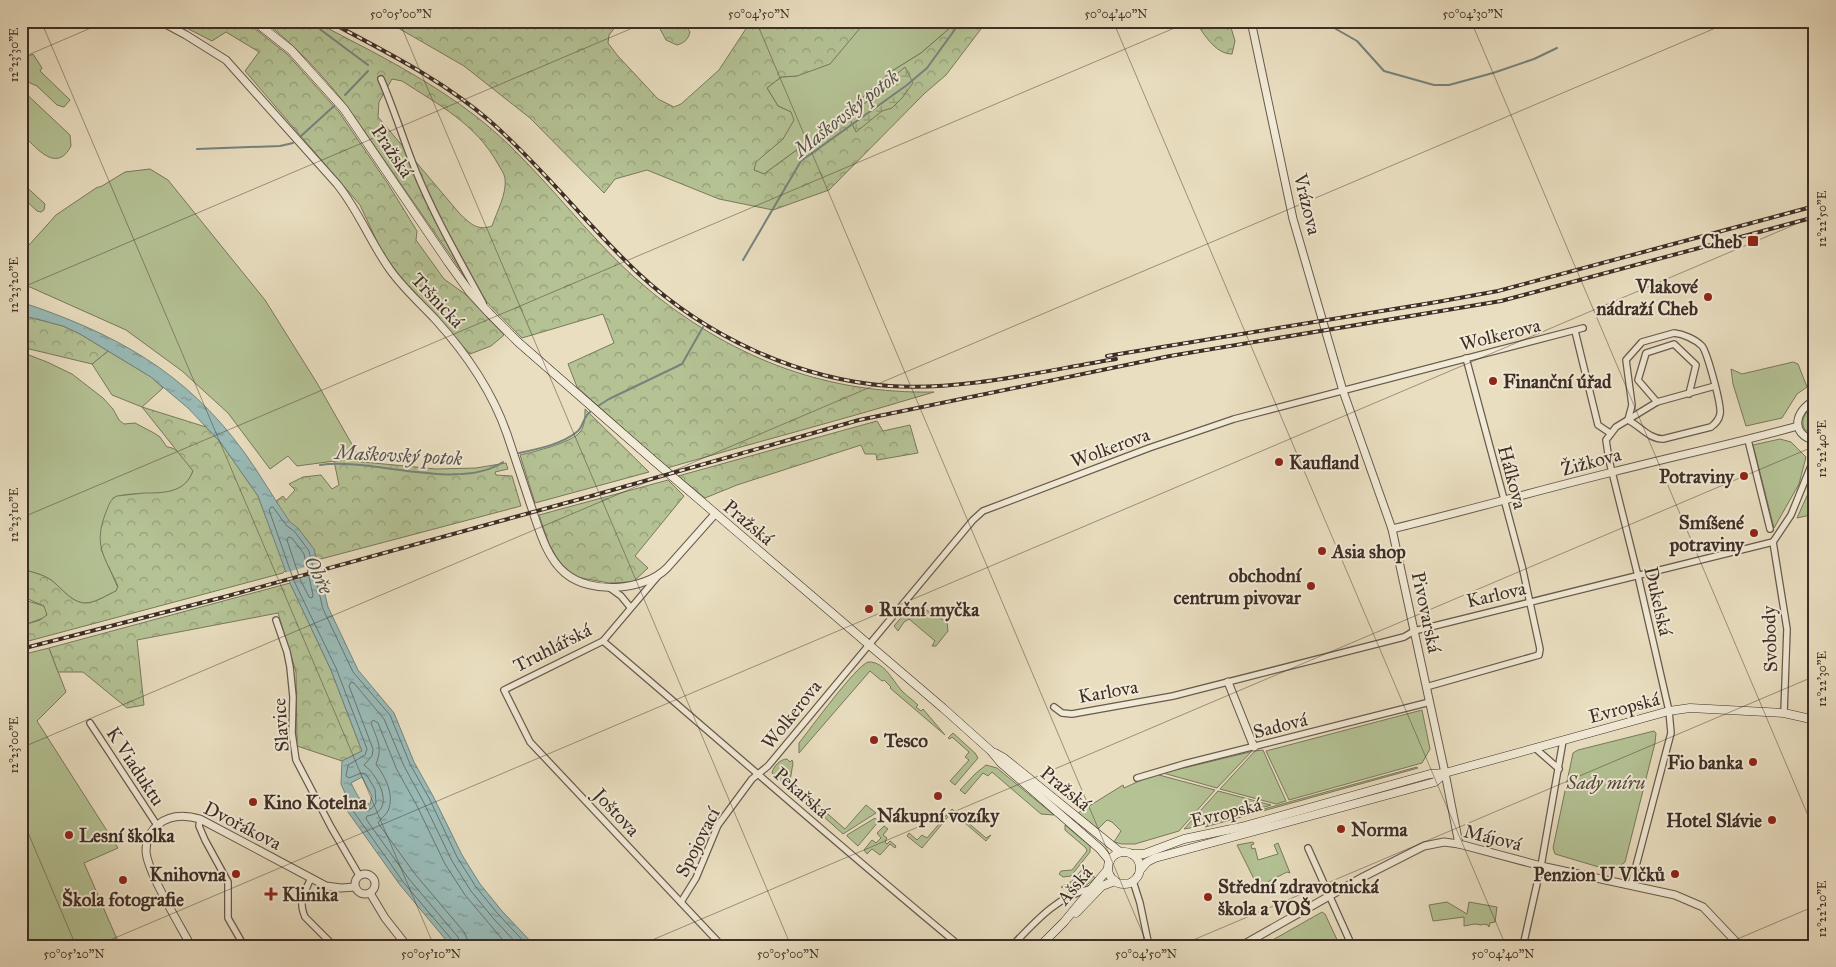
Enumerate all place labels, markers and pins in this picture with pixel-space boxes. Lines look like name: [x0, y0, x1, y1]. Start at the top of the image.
place label: Cheb: [1701, 230, 1742, 253]
marker: Cheb: [1746, 234, 1760, 248]
place label: Vlakové nádraží Cheb: [1596, 275, 1699, 320]
marker: Vlakové nádraží Cheb: [1702, 291, 1714, 303]
place label: Finanční úřad: [1503, 370, 1612, 393]
marker: Finanční úřad: [1487, 375, 1499, 387]
place label: Kaufland: [1289, 451, 1360, 474]
marker: Kaufland: [1273, 456, 1285, 468]
place label: Potraviny: [1659, 465, 1735, 489]
marker: Potraviny: [1738, 470, 1750, 482]
place label: Smíšené potraviny: [1669, 511, 1745, 557]
marker: Smíšené potraviny: [1748, 527, 1760, 539]
place label: Asia shop: [1330, 540, 1406, 564]
marker: Asia shop: [1316, 545, 1328, 557]
place label: obchodní centrum pivovar: [1173, 564, 1303, 610]
marker: obchodní centrum pivovar: [1305, 580, 1317, 592]
place label: Ruční myčka: [879, 598, 980, 622]
marker: Ruční myčka: [863, 603, 875, 615]
place label: Tesco: [883, 729, 928, 752]
marker: Tesco: [868, 734, 880, 746]
place label: Fio banka: [1667, 751, 1744, 774]
marker: Fio banka: [1747, 756, 1759, 768]
marker: Nákupní vozíky: [932, 790, 944, 802]
place label: Kino Kotelna: [263, 791, 368, 814]
marker: Kino Kotelna: [247, 796, 259, 808]
place label: Nákupní vozíky: [877, 804, 1000, 828]
place label: Hotel Slávie: [1666, 809, 1762, 832]
marker: Hotel Slávie: [1766, 814, 1778, 826]
place label: Norma: [1351, 818, 1409, 841]
marker: Norma: [1335, 823, 1347, 835]
place label: Lesní školka: [79, 824, 176, 847]
marker: Lesní školka: [63, 829, 75, 841]
place label: Knihovna: [149, 863, 227, 886]
place label: Penzion U Vlčků: [1533, 863, 1666, 886]
marker: Knihovna: [230, 868, 242, 880]
marker: Penzion U Vlčků: [1669, 868, 1681, 880]
marker: Škola fotografie: [117, 874, 129, 886]
place label: Střední zdravotnická škola a VOŠ: [1218, 875, 1380, 920]
place label: Klinika: [282, 883, 339, 906]
place label: Škola fotografie: [62, 887, 184, 912]
marker: Klinika: [264, 887, 278, 901]
marker: Střední zdravotnická škola a VOŠ: [1202, 891, 1214, 903]

